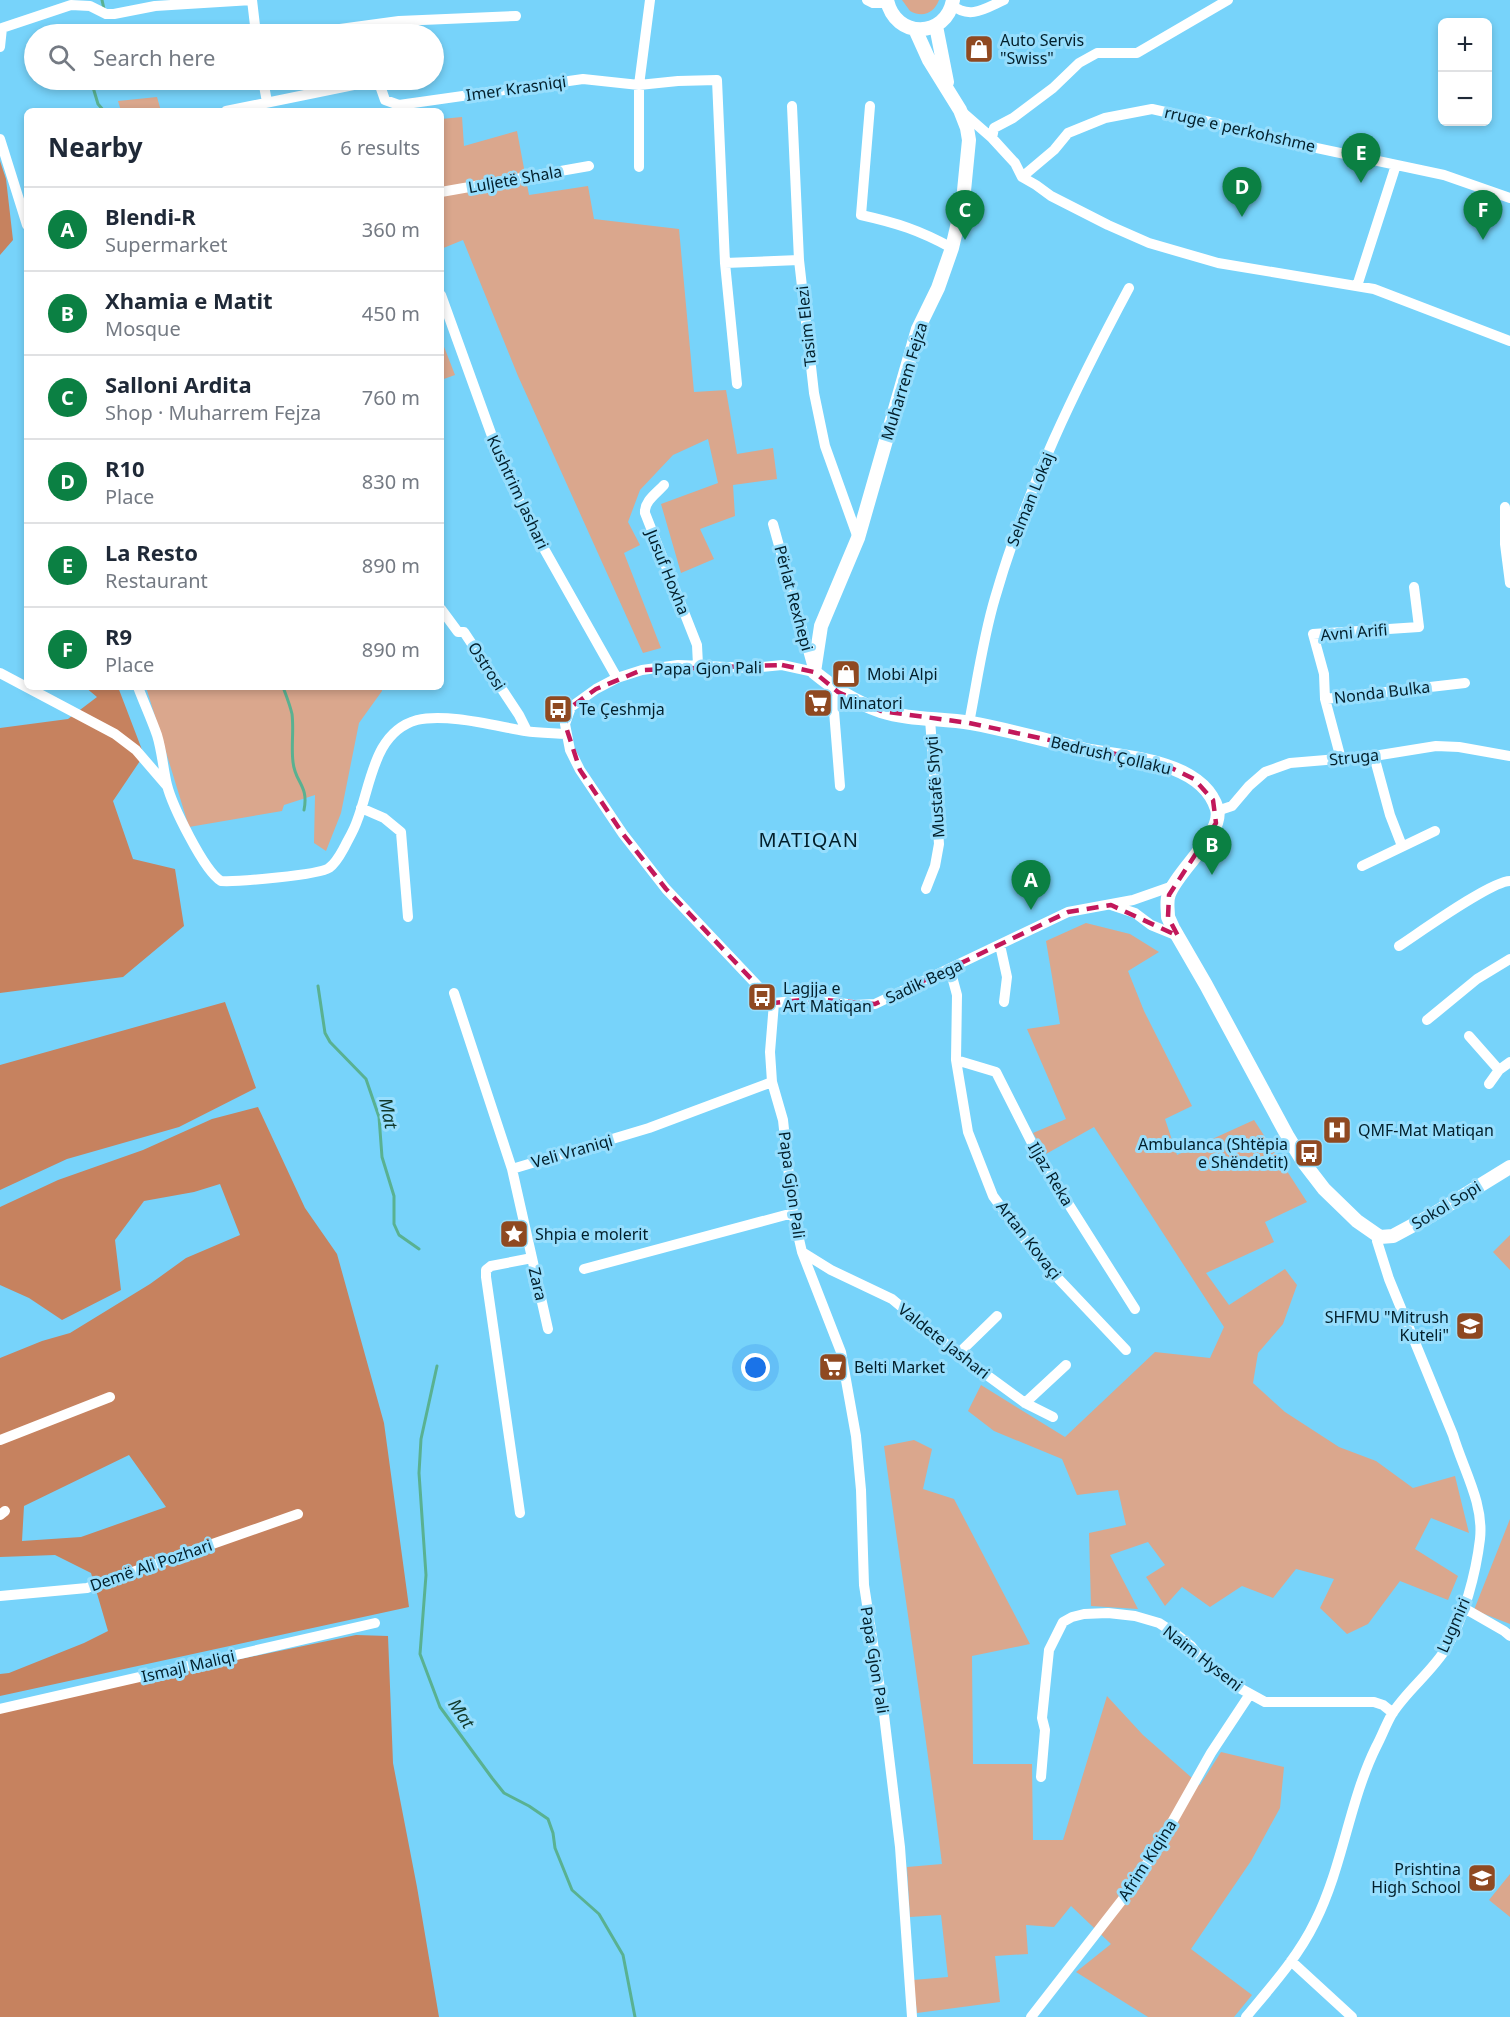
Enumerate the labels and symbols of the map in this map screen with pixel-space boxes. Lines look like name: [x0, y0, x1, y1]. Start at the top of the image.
place label: Auto Servis "Swiss": [1000, 29, 1084, 69]
shop icon: Auto Servis "Swiss": [963, 33, 995, 65]
street label: Imer Krasniqi: [464, 70, 568, 106]
street label: rruge e perkohshme: [1162, 101, 1318, 157]
pin: E: [1342, 134, 1380, 183]
street label: Luljetë Shala: [466, 160, 564, 198]
pin: D: [1222, 168, 1262, 217]
pin: C: [946, 190, 984, 240]
pin: F: [1464, 190, 1502, 240]
street label: Tasim Elezi: [791, 285, 821, 367]
street label: Muharrem Fejza: [876, 319, 932, 443]
street label: Kushtrim Jashari: [482, 431, 554, 553]
street label: Selman Lokaj: [1001, 449, 1059, 549]
street label: Jusuf Hoxha: [640, 524, 695, 618]
street label: Përlat Rexhepi: [769, 543, 819, 653]
street label: Avni Arifi: [1320, 618, 1388, 646]
street label: Ostrosi: [463, 637, 511, 695]
street label: Papa Gjon Pali: [654, 656, 762, 680]
shop icon: Mobi Alpi: [830, 658, 862, 690]
place label: Mobi Alpi: [867, 663, 938, 685]
street label: Nonda Bulka: [1333, 675, 1431, 709]
supermarket icon: Minatori: [802, 687, 834, 719]
place label: Minatori: [839, 692, 903, 714]
bus stop icon: Te Çeshmja: [542, 693, 574, 725]
place label: Te Çeshmja: [579, 698, 665, 720]
street label: Bedrush Çollaku: [1049, 730, 1173, 780]
street label: Mustafë Shyti: [920, 735, 950, 839]
street label: Struga: [1328, 743, 1380, 771]
district label: MATIQAN: [758, 826, 860, 853]
pin: B: [1192, 826, 1232, 875]
pin: A: [1012, 860, 1050, 910]
street label: Sadik Bega: [882, 954, 966, 1008]
place label: Lagjja e Art Matiqan: [783, 977, 872, 1017]
bus stop icon: Lagjja e Art Matiqan: [746, 981, 778, 1013]
water label: Mat: [374, 1095, 404, 1132]
hospital icon: QMF-Mat Matiqan: [1321, 1114, 1353, 1146]
place label: QMF-Mat Matiqan: [1358, 1119, 1494, 1141]
street label: Veli Vraniqi: [529, 1129, 615, 1173]
street label: Papa Gjon Pali: [774, 1130, 810, 1240]
place label: Ambulanca (Shtëpia e Shëndetit): [1138, 1133, 1288, 1173]
bus stop icon: Ambulanca (Shtëpia e Shëndetit): [1293, 1137, 1325, 1169]
street label: Iljaz Reka: [1023, 1138, 1079, 1210]
street label: Sokol Sopi: [1407, 1176, 1485, 1234]
street label: Artan Kovaçi: [991, 1196, 1067, 1284]
place icon: Shpia e molerit: [498, 1218, 530, 1250]
place label: Shpia e molerit: [535, 1223, 648, 1245]
street label: Zara: [524, 1265, 552, 1303]
street label: Valdete Jashari: [894, 1298, 994, 1384]
place label: SHFMU "Mitrush Kuteli": [1325, 1306, 1449, 1346]
school or university icon: SHFMU "Mitrush Kuteli": [1454, 1310, 1486, 1342]
supermarket icon: Belti Market: [817, 1351, 849, 1383]
your location: [741, 1353, 770, 1382]
place label: Belti Market: [854, 1356, 945, 1378]
street label: Demë Ali Pozhari: [87, 1534, 215, 1596]
street label: Lugmiri: [1431, 1594, 1475, 1656]
street label: Papa Gjon Pali: [856, 1605, 894, 1715]
street label: Naim Hyseni: [1159, 1620, 1247, 1696]
street label: Ismajl Maliqi: [139, 1645, 237, 1687]
water label: Mat: [443, 1693, 481, 1734]
street label: Afrim Kiqina: [1113, 1815, 1181, 1905]
place label: Prishtina High School: [1371, 1858, 1461, 1898]
school or university icon: Prishtina High School: [1466, 1862, 1498, 1894]

